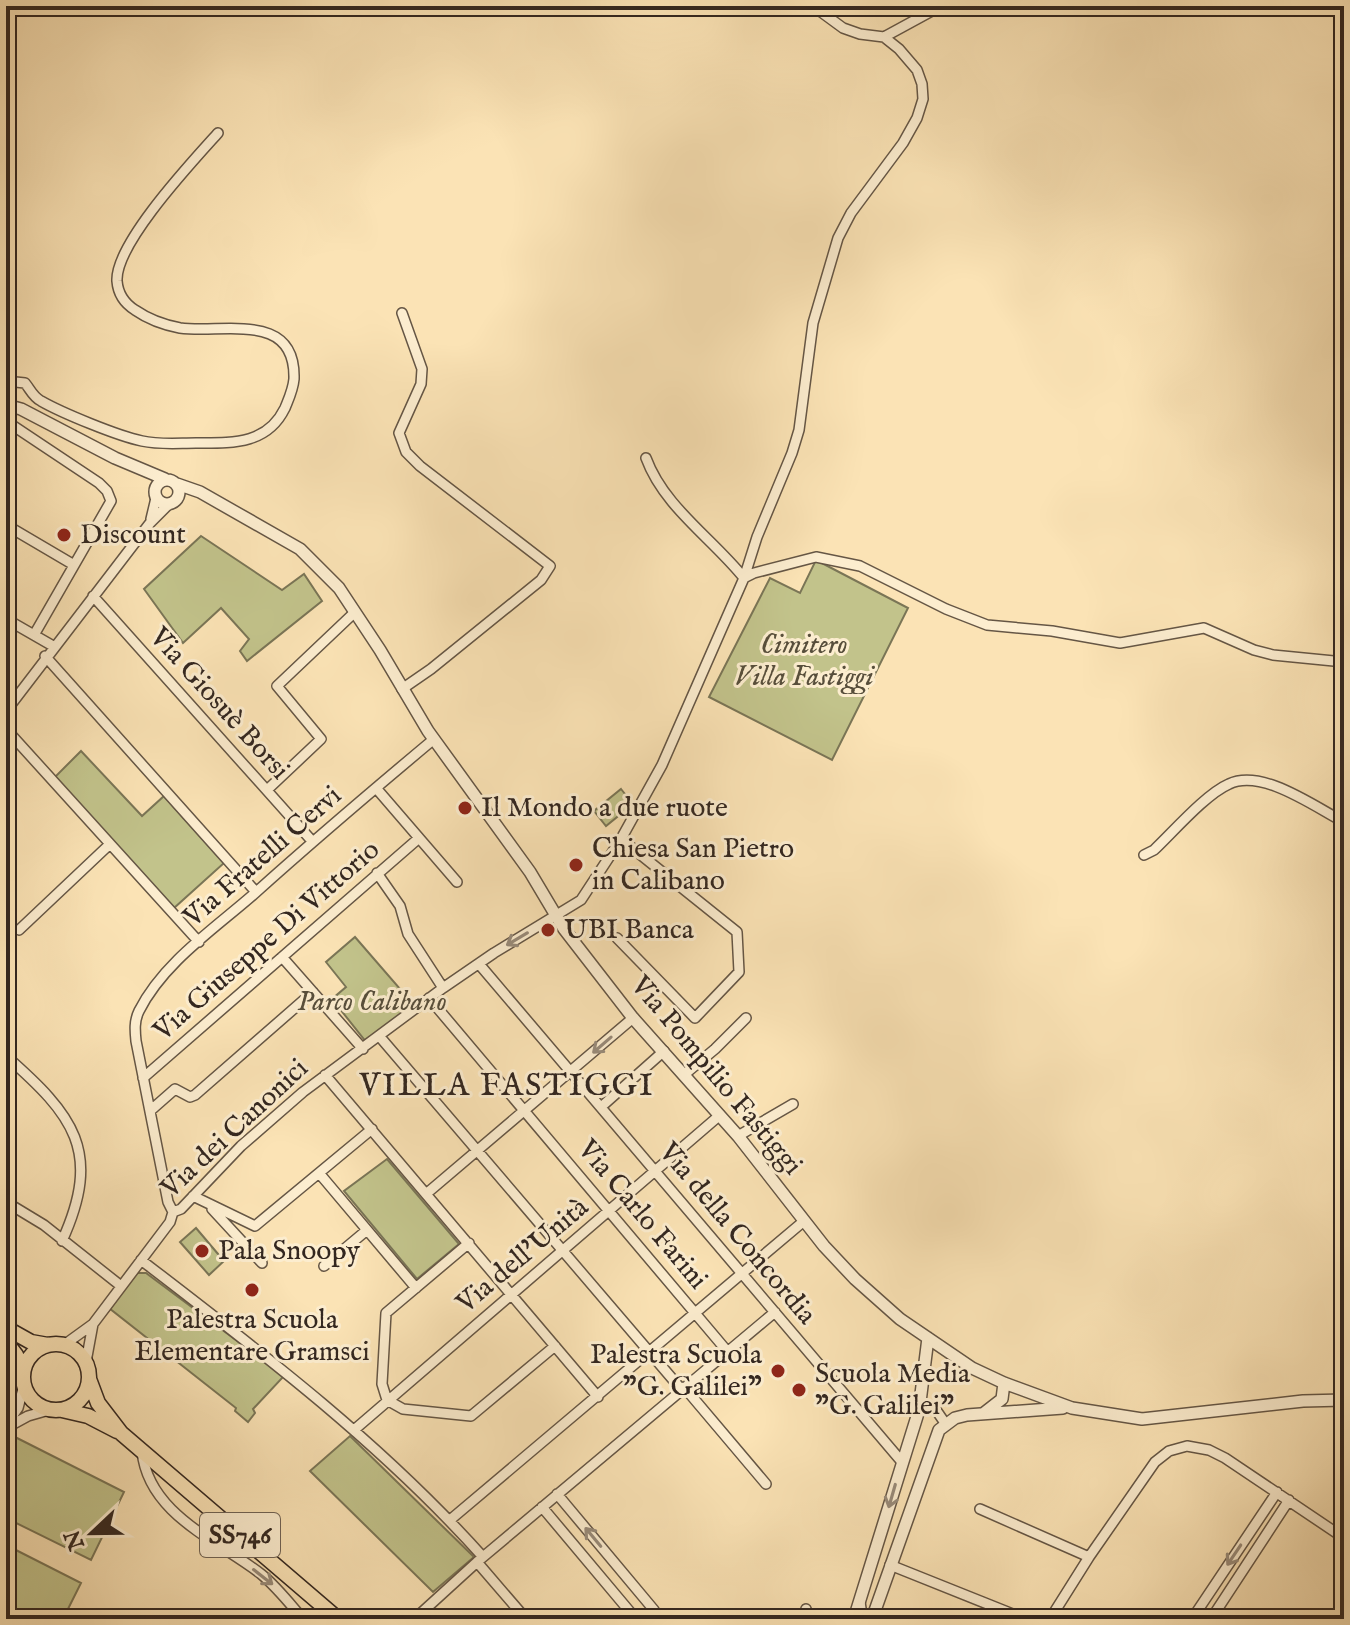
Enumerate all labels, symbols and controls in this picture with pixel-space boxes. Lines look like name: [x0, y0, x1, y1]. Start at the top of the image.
place label: Discount: [80, 518, 186, 553]
marker: Discount: [55, 526, 73, 544]
street label: Via Giosuè Borsi: [141, 620, 297, 787]
park label: Cimitero Villa Fastiggi: [734, 628, 876, 695]
street label: Via Fratelli Cervi: [176, 779, 349, 936]
place label: Il Mondo a due ruote: [481, 791, 728, 826]
marker: Il Mondo a due ruote: [456, 799, 474, 817]
place label: Chiesa San Pietro in Calibano: [592, 832, 794, 899]
street label: Via Giuseppe Di Vittorio: [146, 833, 387, 1050]
marker: Chiesa San Pietro in Calibano: [567, 856, 585, 874]
place label: UBI Banca: [564, 913, 695, 948]
marker: UBI Banca: [539, 921, 557, 939]
one-way arrow: [506, 932, 529, 948]
street label: Via Pompilio Fastiggi: [622, 968, 810, 1183]
park label: Parco Calibano: [297, 985, 447, 1020]
one-way arrow: [592, 1036, 613, 1054]
street label: Via dei Canonici: [153, 1052, 316, 1207]
district label: VILLA FASTIGGI: [358, 1066, 655, 1107]
street label: Via Carlo Farini: [569, 1132, 715, 1297]
street label: Via della Concordia: [650, 1135, 824, 1333]
street label: Via dell'Unità: [449, 1190, 597, 1322]
place label: Pala Snoopy: [218, 1234, 360, 1269]
marker: Pala Snoopy: [193, 1242, 211, 1260]
marker: Palestra Scuola Elementare Gramsci: [243, 1281, 261, 1299]
place label: Palestra Scuola Elementare Gramsci: [134, 1303, 370, 1370]
place label: Palestra Scuola "G. Galilei": [590, 1338, 763, 1405]
place label: Scuola Media "G. Galilei": [815, 1357, 971, 1424]
marker: Palestra Scuola "G. Galilei": [769, 1362, 787, 1380]
marker: Scuola Media "G. Galilei": [790, 1381, 808, 1399]
one-way arrow: [884, 1482, 899, 1508]
north arrow: [52, 1493, 132, 1573]
road number: SS746: [200, 1513, 280, 1557]
text: N: [59, 1526, 92, 1555]
one-way arrow: [584, 1527, 602, 1547]
one-way arrow: [1226, 1544, 1243, 1566]
one-way arrow: [252, 1568, 273, 1585]

